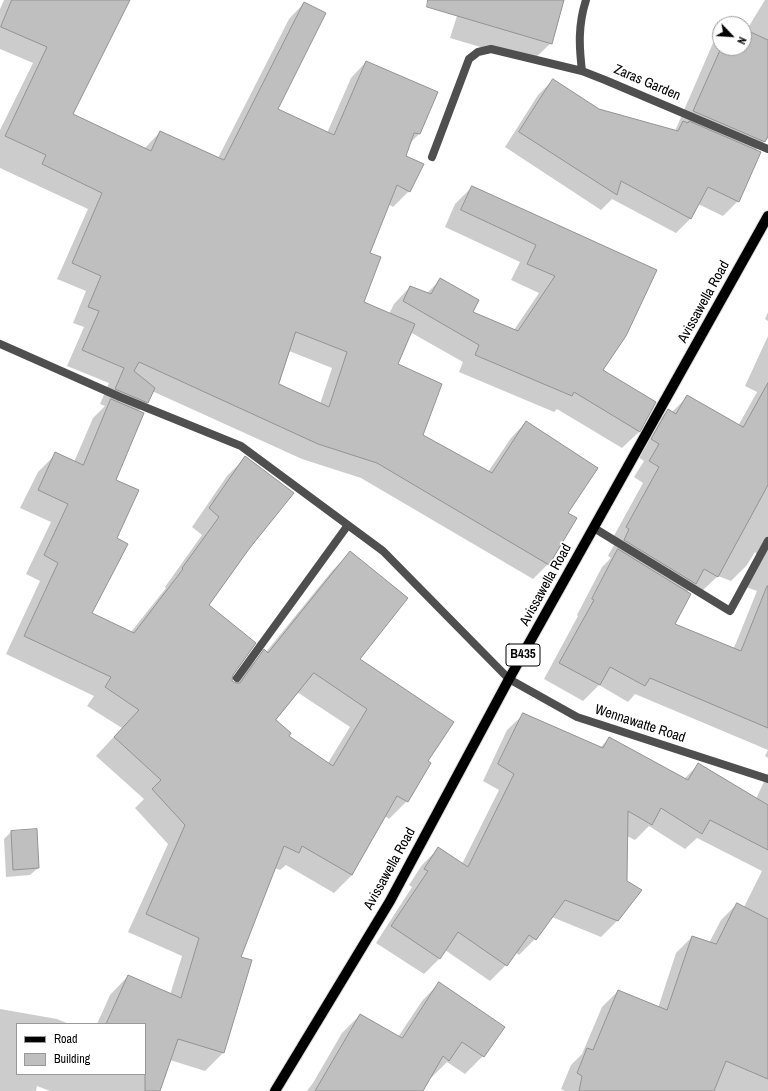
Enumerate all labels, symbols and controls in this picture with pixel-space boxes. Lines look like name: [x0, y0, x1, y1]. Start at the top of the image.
north arrow: [712, 16, 752, 56]
text: N: [734, 35, 750, 47]
street label: Zaras Garden: [611, 61, 683, 105]
street label: Avissawella Road: [675, 258, 733, 346]
street label: Avissawella Road: [517, 541, 575, 629]
road number: B435: [506, 644, 540, 666]
street label: Wennawatte Road: [593, 701, 687, 747]
street label: Avissawella Road: [361, 825, 419, 913]
legend: [16, 1023, 146, 1075]
text: Road: [54, 1031, 78, 1047]
text: Building: [54, 1051, 90, 1067]

